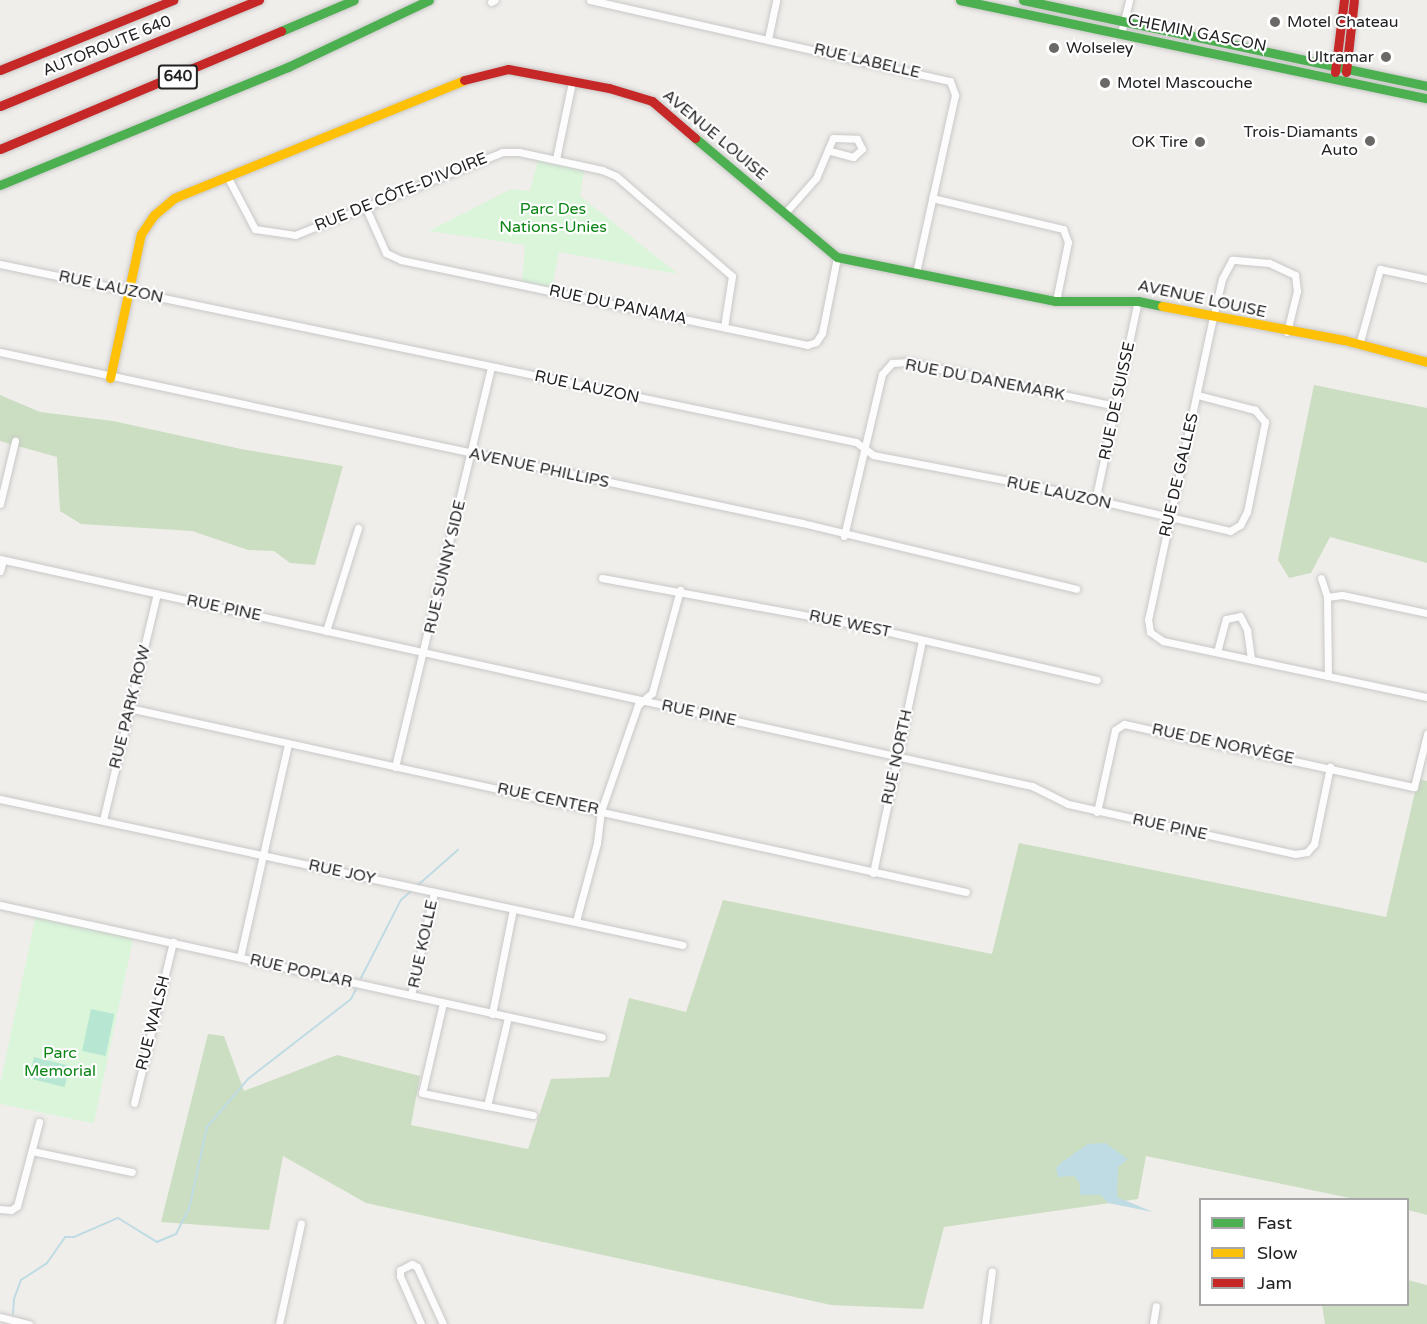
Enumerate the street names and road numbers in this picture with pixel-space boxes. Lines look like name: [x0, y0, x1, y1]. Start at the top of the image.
street label: CHEMIN GASCON: [1126, 10, 1268, 56]
street label: AUTOROUTE 640: [40, 11, 174, 81]
street label: RUE LABELLE: [812, 39, 922, 83]
road number: 640: [157, 65, 199, 89]
street label: AVENUE LOUISE: [659, 86, 771, 184]
street label: RUE DE CÔTE-D'IVOIRE: [312, 149, 490, 235]
street label: RUE LAUZON: [57, 267, 165, 307]
street label: AVENUE LOUISE: [1136, 276, 1268, 322]
street label: RUE DU PANAMA: [547, 281, 689, 329]
street label: RUE DE SUISSE: [1095, 340, 1139, 462]
street label: RUE DU DANEMARK: [903, 355, 1067, 405]
street label: RUE LAUZON: [533, 367, 641, 407]
street label: RUE DE GALLES: [1155, 411, 1203, 539]
street label: AVENUE PHILLIPS: [467, 444, 611, 492]
street label: RUE LAUZON: [1005, 473, 1113, 513]
street label: RUE SUNNY SIDE: [420, 498, 470, 636]
street label: RUE PINE: [185, 591, 263, 625]
street label: RUE WEST: [807, 606, 893, 642]
street label: RUE PARK ROW: [105, 643, 155, 771]
street label: RUE PINE: [660, 696, 738, 730]
street label: RUE NORTH: [878, 708, 916, 806]
street label: RUE DE NORVÈGE: [1150, 720, 1296, 768]
street label: RUE CENTER: [495, 779, 601, 819]
street label: RUE PINE: [1131, 810, 1209, 844]
street label: RUE JOY: [307, 856, 377, 888]
street label: RUE KOLLE: [404, 898, 442, 990]
street label: RUE POPLAR: [248, 950, 354, 992]
street label: RUE WALSH: [132, 974, 174, 1072]

